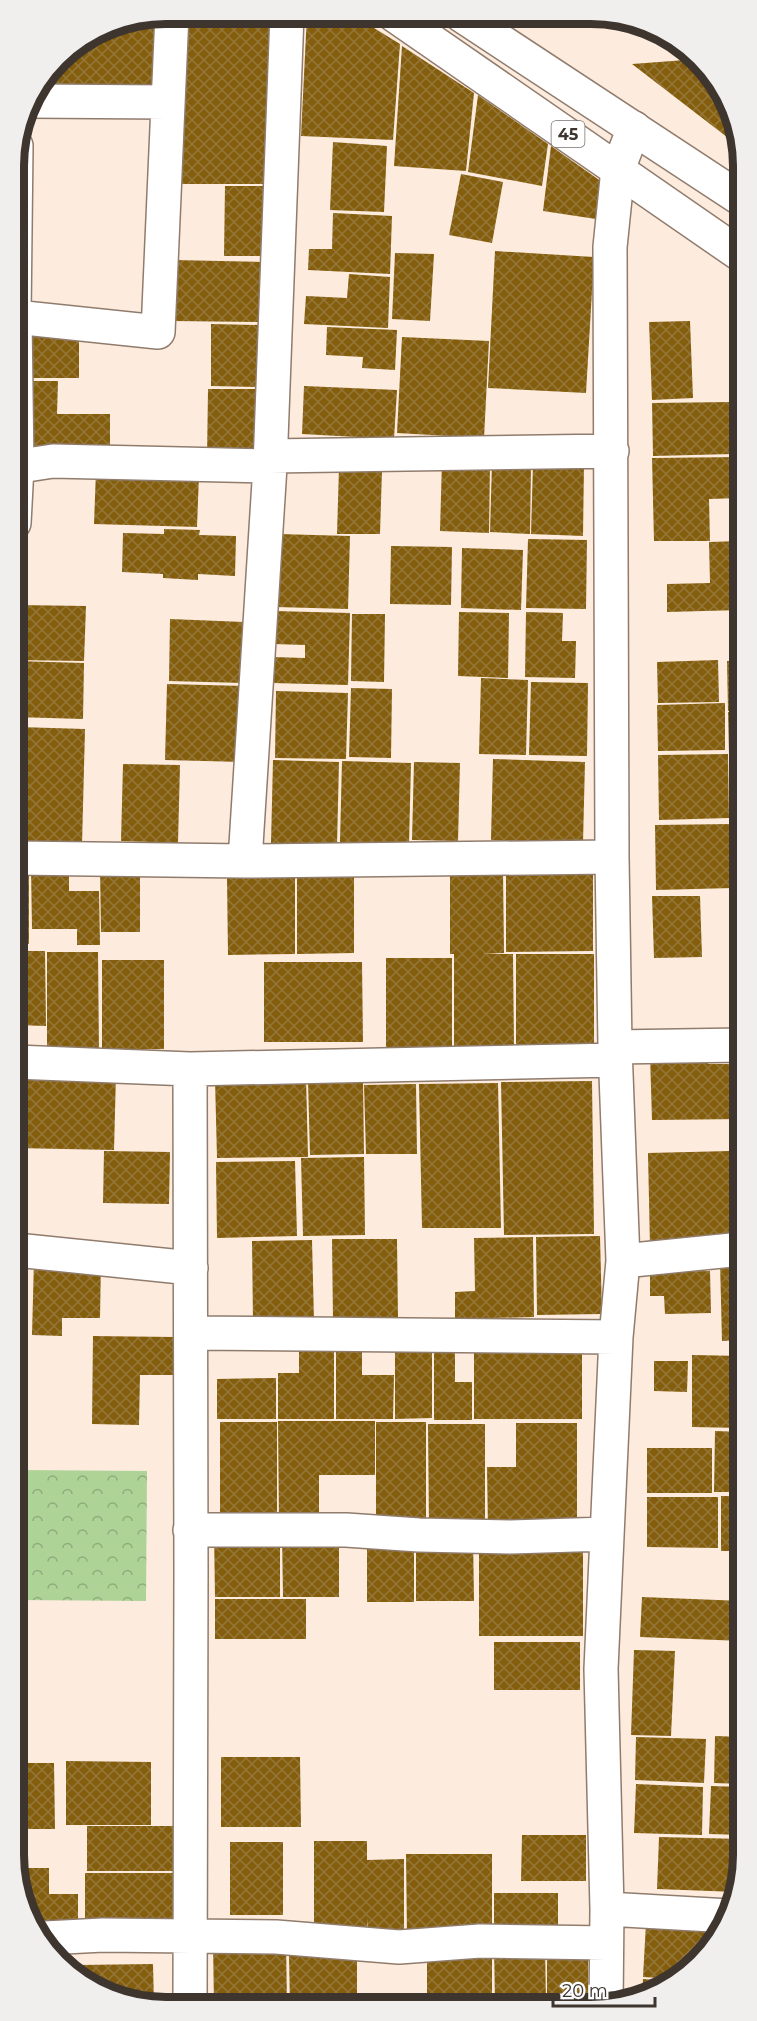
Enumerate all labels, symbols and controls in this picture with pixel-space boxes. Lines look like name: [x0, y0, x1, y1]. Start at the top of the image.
road number: 45: [552, 121, 584, 147]
scale bar: [553, 1970, 655, 2008]
text: 20 m: [562, 1980, 608, 2002]

